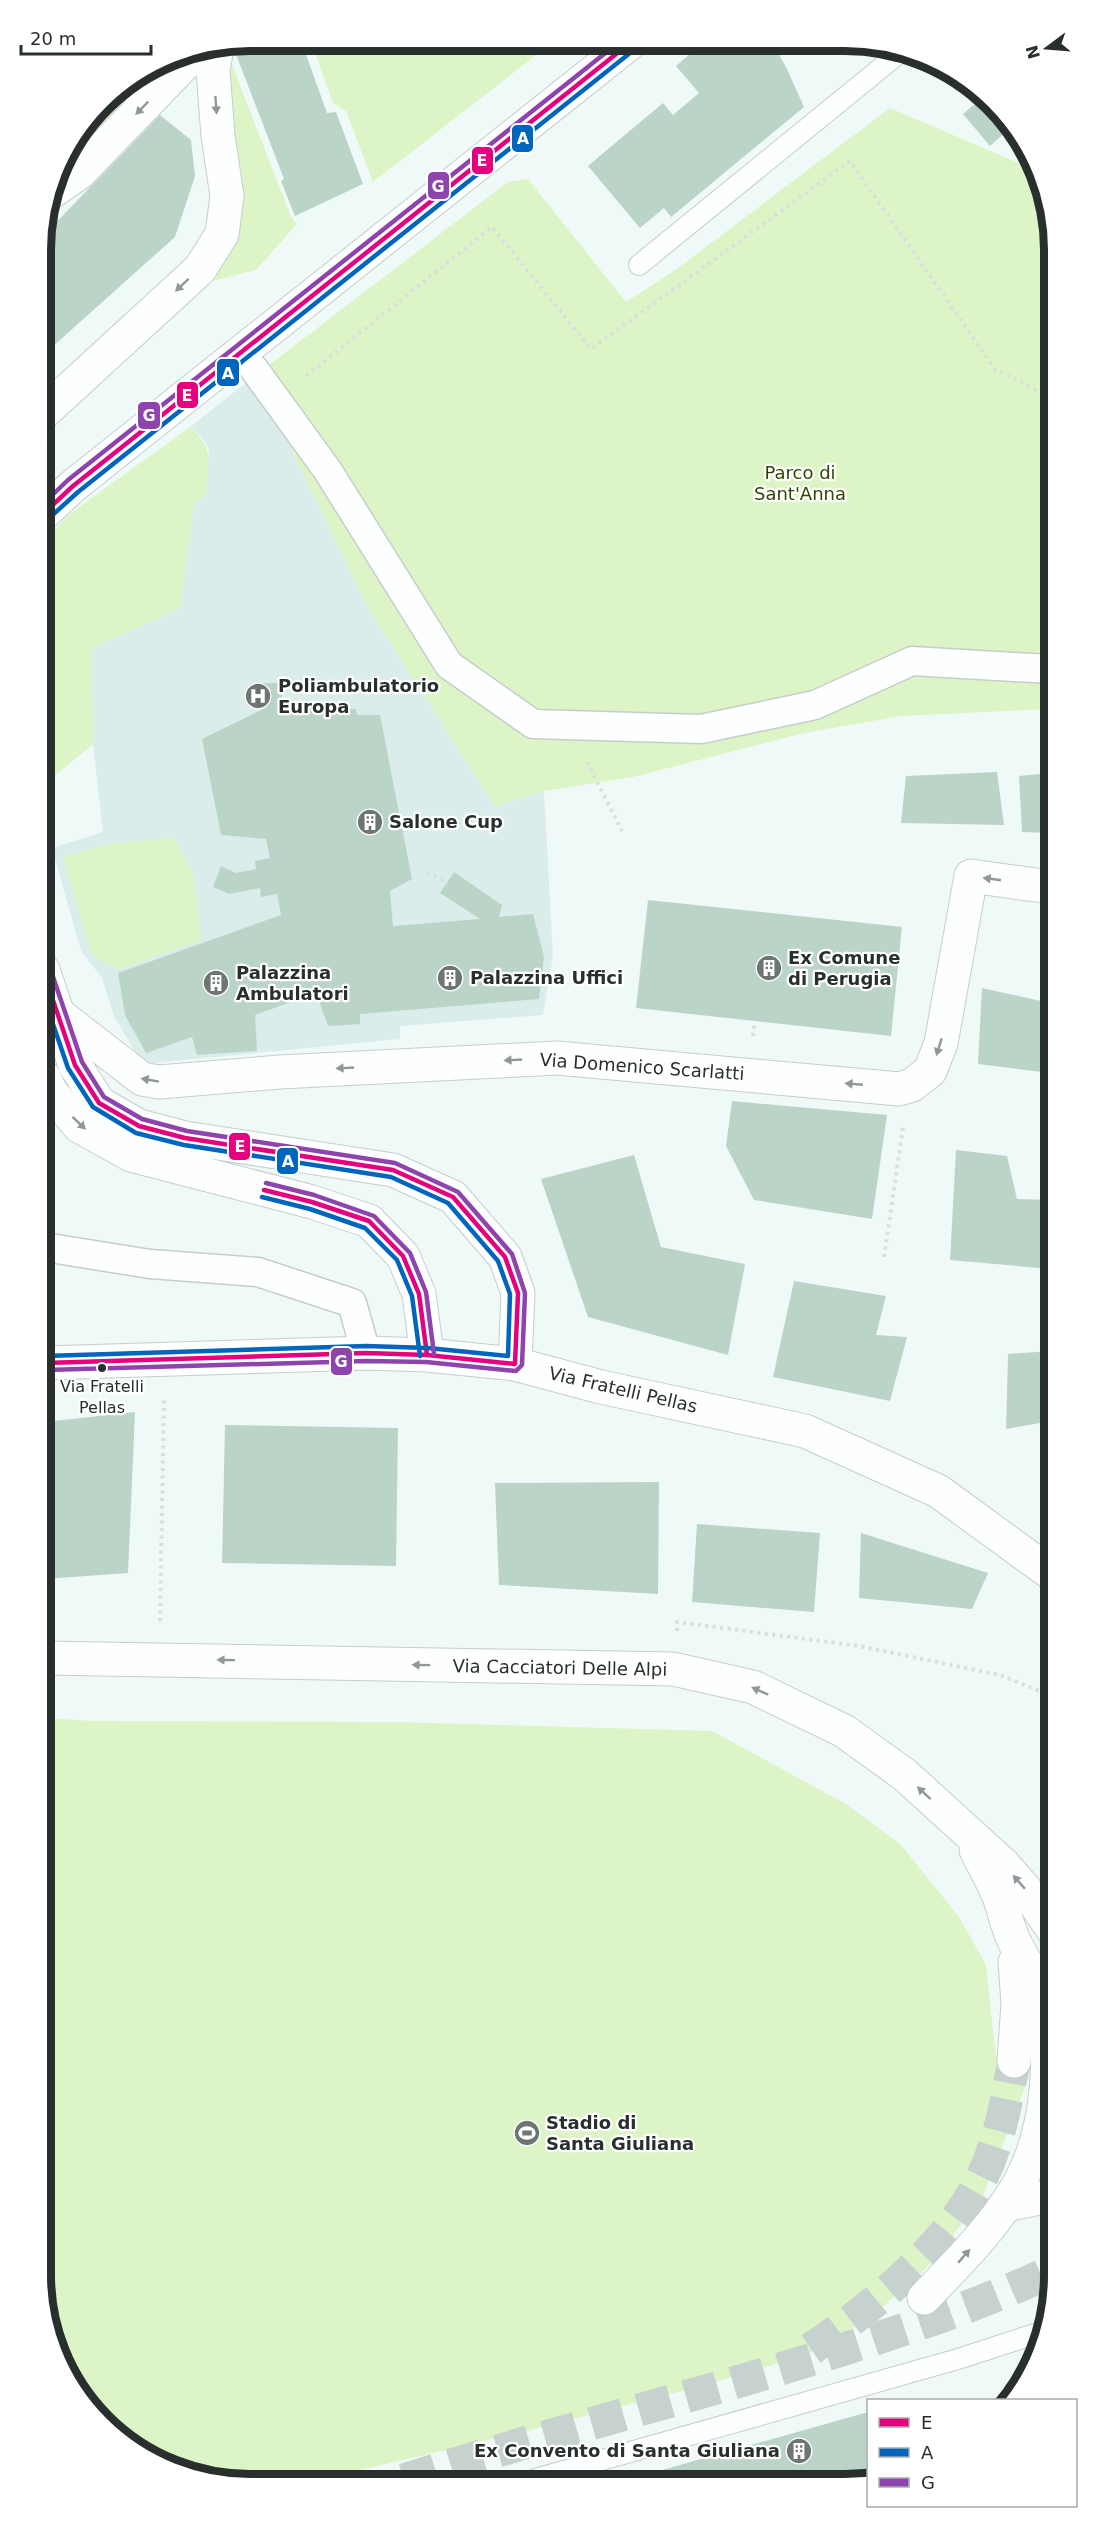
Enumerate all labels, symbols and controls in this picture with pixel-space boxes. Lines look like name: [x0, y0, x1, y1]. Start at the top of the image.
scale bar: [21, 18, 152, 56]
north arrow: [1017, 18, 1077, 78]
text: 20 m: [30, 28, 76, 49]
text: N: [1022, 43, 1044, 61]
one-way arrow: [211, 96, 221, 115]
one-way arrow: [136, 101, 150, 115]
line badge: A: [511, 124, 534, 153]
text: A: [517, 129, 530, 148]
line badge: E: [471, 146, 494, 175]
text: E: [477, 151, 487, 170]
line badge: G: [427, 171, 450, 200]
text: G: [431, 177, 445, 196]
one-way arrow: [175, 278, 190, 292]
line badge: A: [216, 358, 240, 387]
text: A: [222, 364, 235, 383]
line badge: E: [176, 381, 199, 409]
text: E: [182, 386, 192, 405]
line badge: G: [137, 401, 161, 430]
text: G: [142, 406, 156, 425]
park label: Parco di Sant'Anna: [754, 462, 846, 504]
place label: Poliambulatorio Europa: [278, 675, 439, 717]
hospital icon: Poliambulatorio Europa: [243, 681, 273, 711]
building icon: Salone Cup: [355, 807, 385, 837]
place label: Salone Cup: [389, 811, 503, 832]
one-way arrow: [982, 875, 1001, 884]
place label: Ex Comune di Perugia: [788, 947, 900, 989]
building icon: Ex Comune di Perugia: [754, 953, 784, 983]
place label: Palazzina Ambulatori: [236, 962, 349, 1004]
building icon: Palazzina Uffici: [435, 963, 465, 993]
place label: Palazzina Uffici: [470, 967, 623, 988]
building icon: Palazzina Ambulatori: [201, 968, 231, 998]
one-way arrow: [934, 1038, 943, 1056]
street label: Via Domenico Scarlatti: [539, 1049, 745, 1084]
one-way arrow: [503, 1055, 522, 1064]
one-way arrow: [335, 1064, 354, 1073]
one-way arrow: [141, 1075, 160, 1084]
one-way arrow: [844, 1080, 863, 1089]
one-way arrow: [71, 1116, 86, 1130]
line badge: E: [228, 1132, 251, 1161]
text: E: [235, 1137, 245, 1156]
line badge: A: [276, 1147, 299, 1175]
text: A: [282, 1152, 295, 1171]
line badge: G: [330, 1347, 353, 1376]
text: G: [334, 1352, 348, 1371]
marker: Via Fratelli Pellas: [96, 1362, 108, 1374]
street label: Via Fratelli Pellas: [547, 1362, 699, 1417]
place label: Via Fratelli Pellas: [60, 1377, 144, 1417]
one-way arrow: [216, 1655, 235, 1665]
street label: Via Cacciatori Delle Alpi: [452, 1655, 668, 1680]
one-way arrow: [411, 1660, 430, 1670]
one-way arrow: [751, 1686, 768, 1695]
one-way arrow: [918, 1786, 932, 1800]
one-way arrow: [1013, 1875, 1026, 1890]
place label: Stadio di Santa Giuliana: [546, 2112, 694, 2154]
sports icon: Stadio di Santa Giuliana: [512, 2118, 542, 2148]
one-way arrow: [957, 2249, 970, 2264]
legend: [867, 2399, 1077, 2507]
text: E: [921, 2412, 932, 2433]
building icon: Ex Convento di Santa Giuliana: [784, 2436, 814, 2466]
place label: Ex Convento di Santa Giuliana: [474, 2440, 780, 2461]
text: A: [921, 2442, 934, 2463]
text: G: [921, 2472, 935, 2493]

